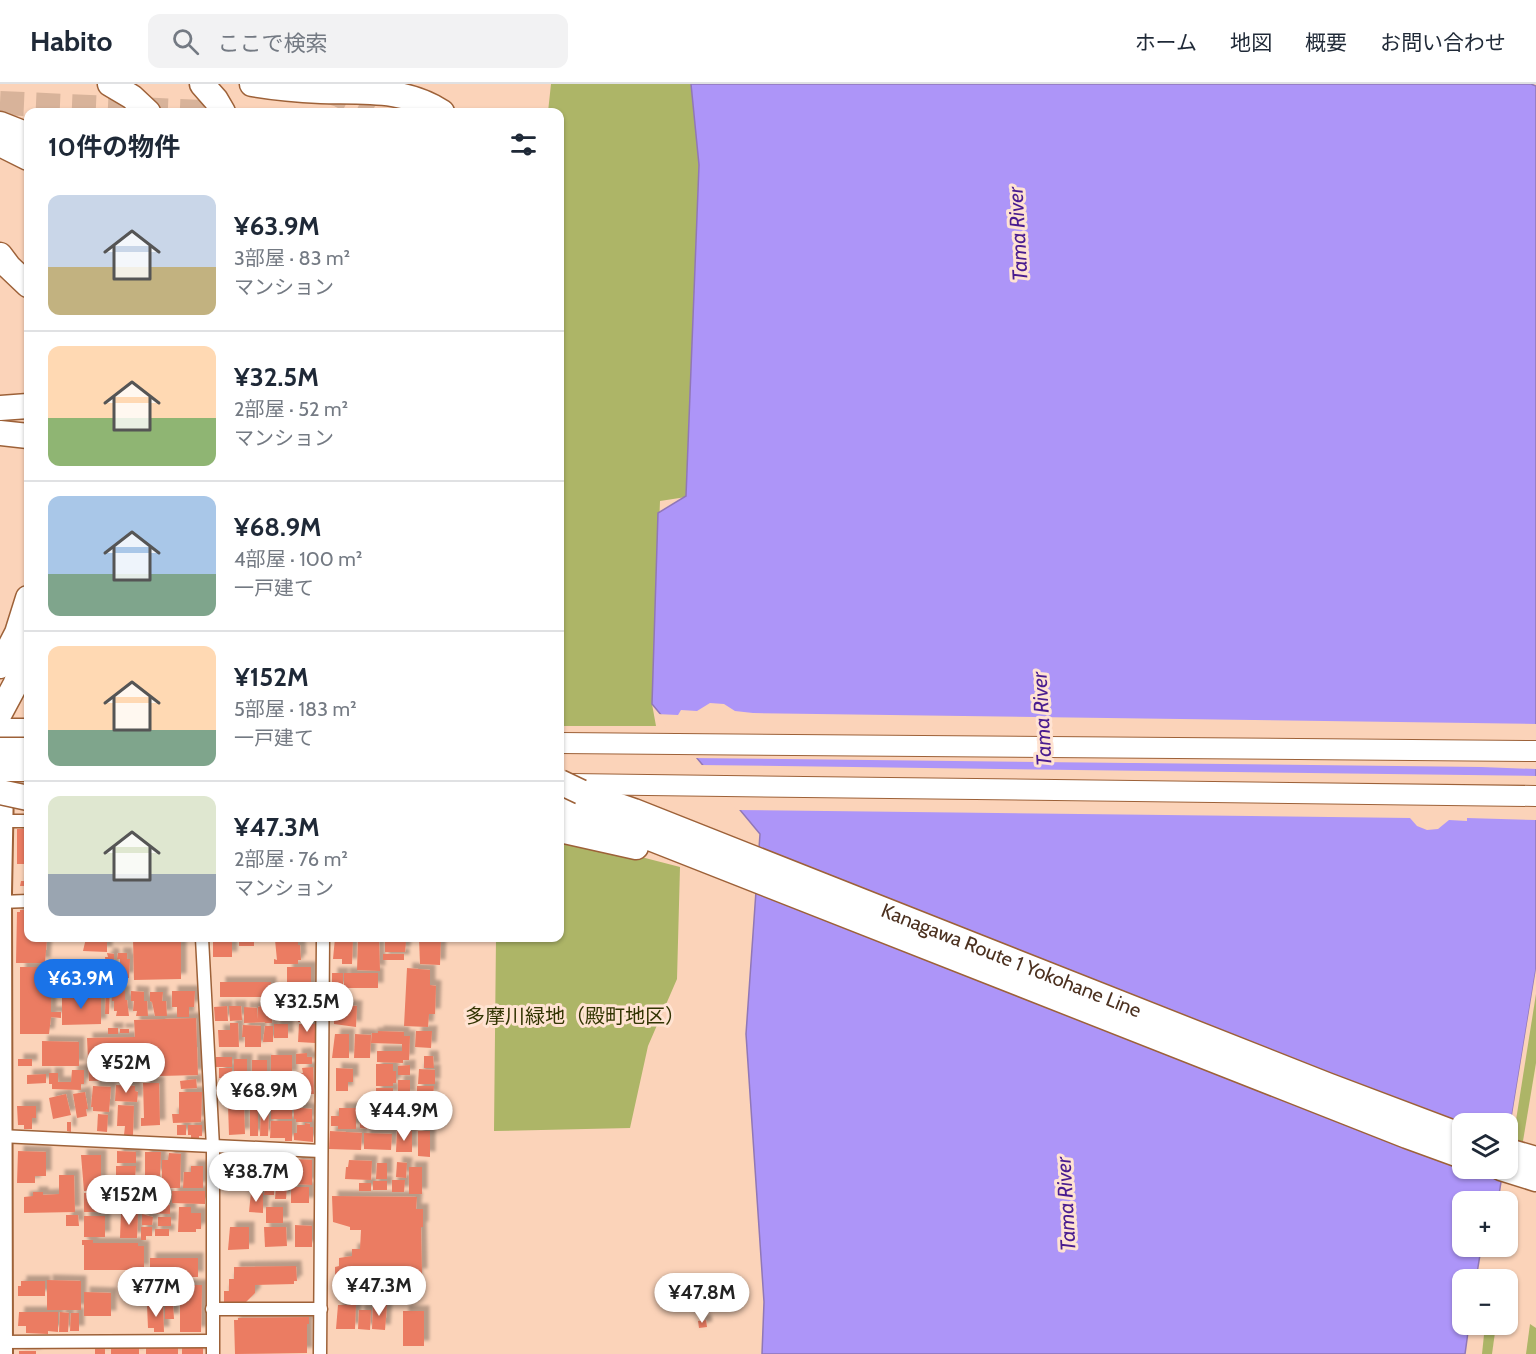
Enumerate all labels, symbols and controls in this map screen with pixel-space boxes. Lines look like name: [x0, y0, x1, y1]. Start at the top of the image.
search box: [148, 14, 568, 68]
text: Habito: [30, 24, 112, 58]
icon: search: [169, 25, 202, 58]
text: ここで検索: [217, 30, 327, 57]
text: ホーム: [1135, 30, 1197, 55]
text: 地図: [1230, 30, 1272, 55]
text: 概要: [1305, 30, 1347, 55]
text: お問い合わせ: [1380, 30, 1506, 55]
icon: filters: [507, 128, 540, 161]
text: 10件の物件: [48, 131, 180, 163]
water label: Tama River: [1002, 185, 1032, 282]
text: ¥63.9M: [234, 210, 320, 242]
icon: home: [96, 219, 168, 291]
text: 3部屋 · 83 m²: [234, 246, 350, 270]
text: マンション: [234, 275, 334, 299]
text: ¥32.5M: [234, 361, 319, 393]
icon: home: [96, 370, 168, 442]
text: 2部屋 · 52 m²: [234, 397, 348, 421]
text: マンション: [234, 426, 334, 450]
text: ¥68.9M: [234, 511, 321, 543]
icon: home: [96, 520, 168, 592]
text: 4部屋 · 100 m²: [234, 547, 362, 571]
text: 一戸建て: [234, 576, 314, 600]
text: ¥152M: [234, 661, 309, 693]
icon: home: [96, 670, 168, 742]
water label: Tama River: [1026, 670, 1056, 767]
text: 5部屋 · 183 m²: [234, 697, 357, 721]
text: 一戸建て: [234, 726, 314, 750]
text: ¥47.3M: [234, 811, 320, 843]
icon: home: [96, 820, 168, 892]
text: 2部屋 · 76 m²: [234, 847, 348, 871]
text: マンション: [234, 876, 334, 900]
street label: Kanagawa Route 1 Yokohane Line: [878, 898, 1145, 1022]
pin: ¥63.9M: [32, 959, 130, 1010]
text: ¥63.9M: [48, 966, 114, 990]
pin: ¥32.5M: [258, 982, 356, 1033]
text: ¥32.5M: [274, 989, 340, 1013]
park label: 多摩川緑地（殿町地区）: [465, 1004, 685, 1028]
pin: ¥52M: [90, 1043, 162, 1094]
text: ¥52M: [101, 1050, 151, 1074]
pin: ¥68.9M: [215, 1071, 313, 1122]
text: ¥68.9M: [230, 1078, 298, 1102]
pin: ¥44.9M: [355, 1091, 453, 1142]
text: ¥44.9M: [370, 1098, 438, 1122]
map controls: [1452, 1113, 1518, 1335]
button: layers: [1452, 1113, 1518, 1179]
pin: ¥38.7M: [207, 1152, 305, 1203]
water label: Tama River: [1050, 1155, 1080, 1252]
text: ¥38.7M: [223, 1159, 289, 1183]
pin: ¥152M: [87, 1175, 171, 1226]
text: ¥152M: [100, 1182, 158, 1206]
button: +: [1452, 1191, 1518, 1257]
pin: ¥47.3M: [330, 1266, 428, 1317]
pin: ¥77M: [120, 1267, 192, 1318]
button: −: [1452, 1269, 1518, 1335]
text: ¥47.3M: [346, 1273, 412, 1297]
pin: ¥47.8M: [653, 1273, 751, 1324]
text: ¥77M: [132, 1274, 180, 1298]
text: ¥47.8M: [668, 1280, 736, 1304]

